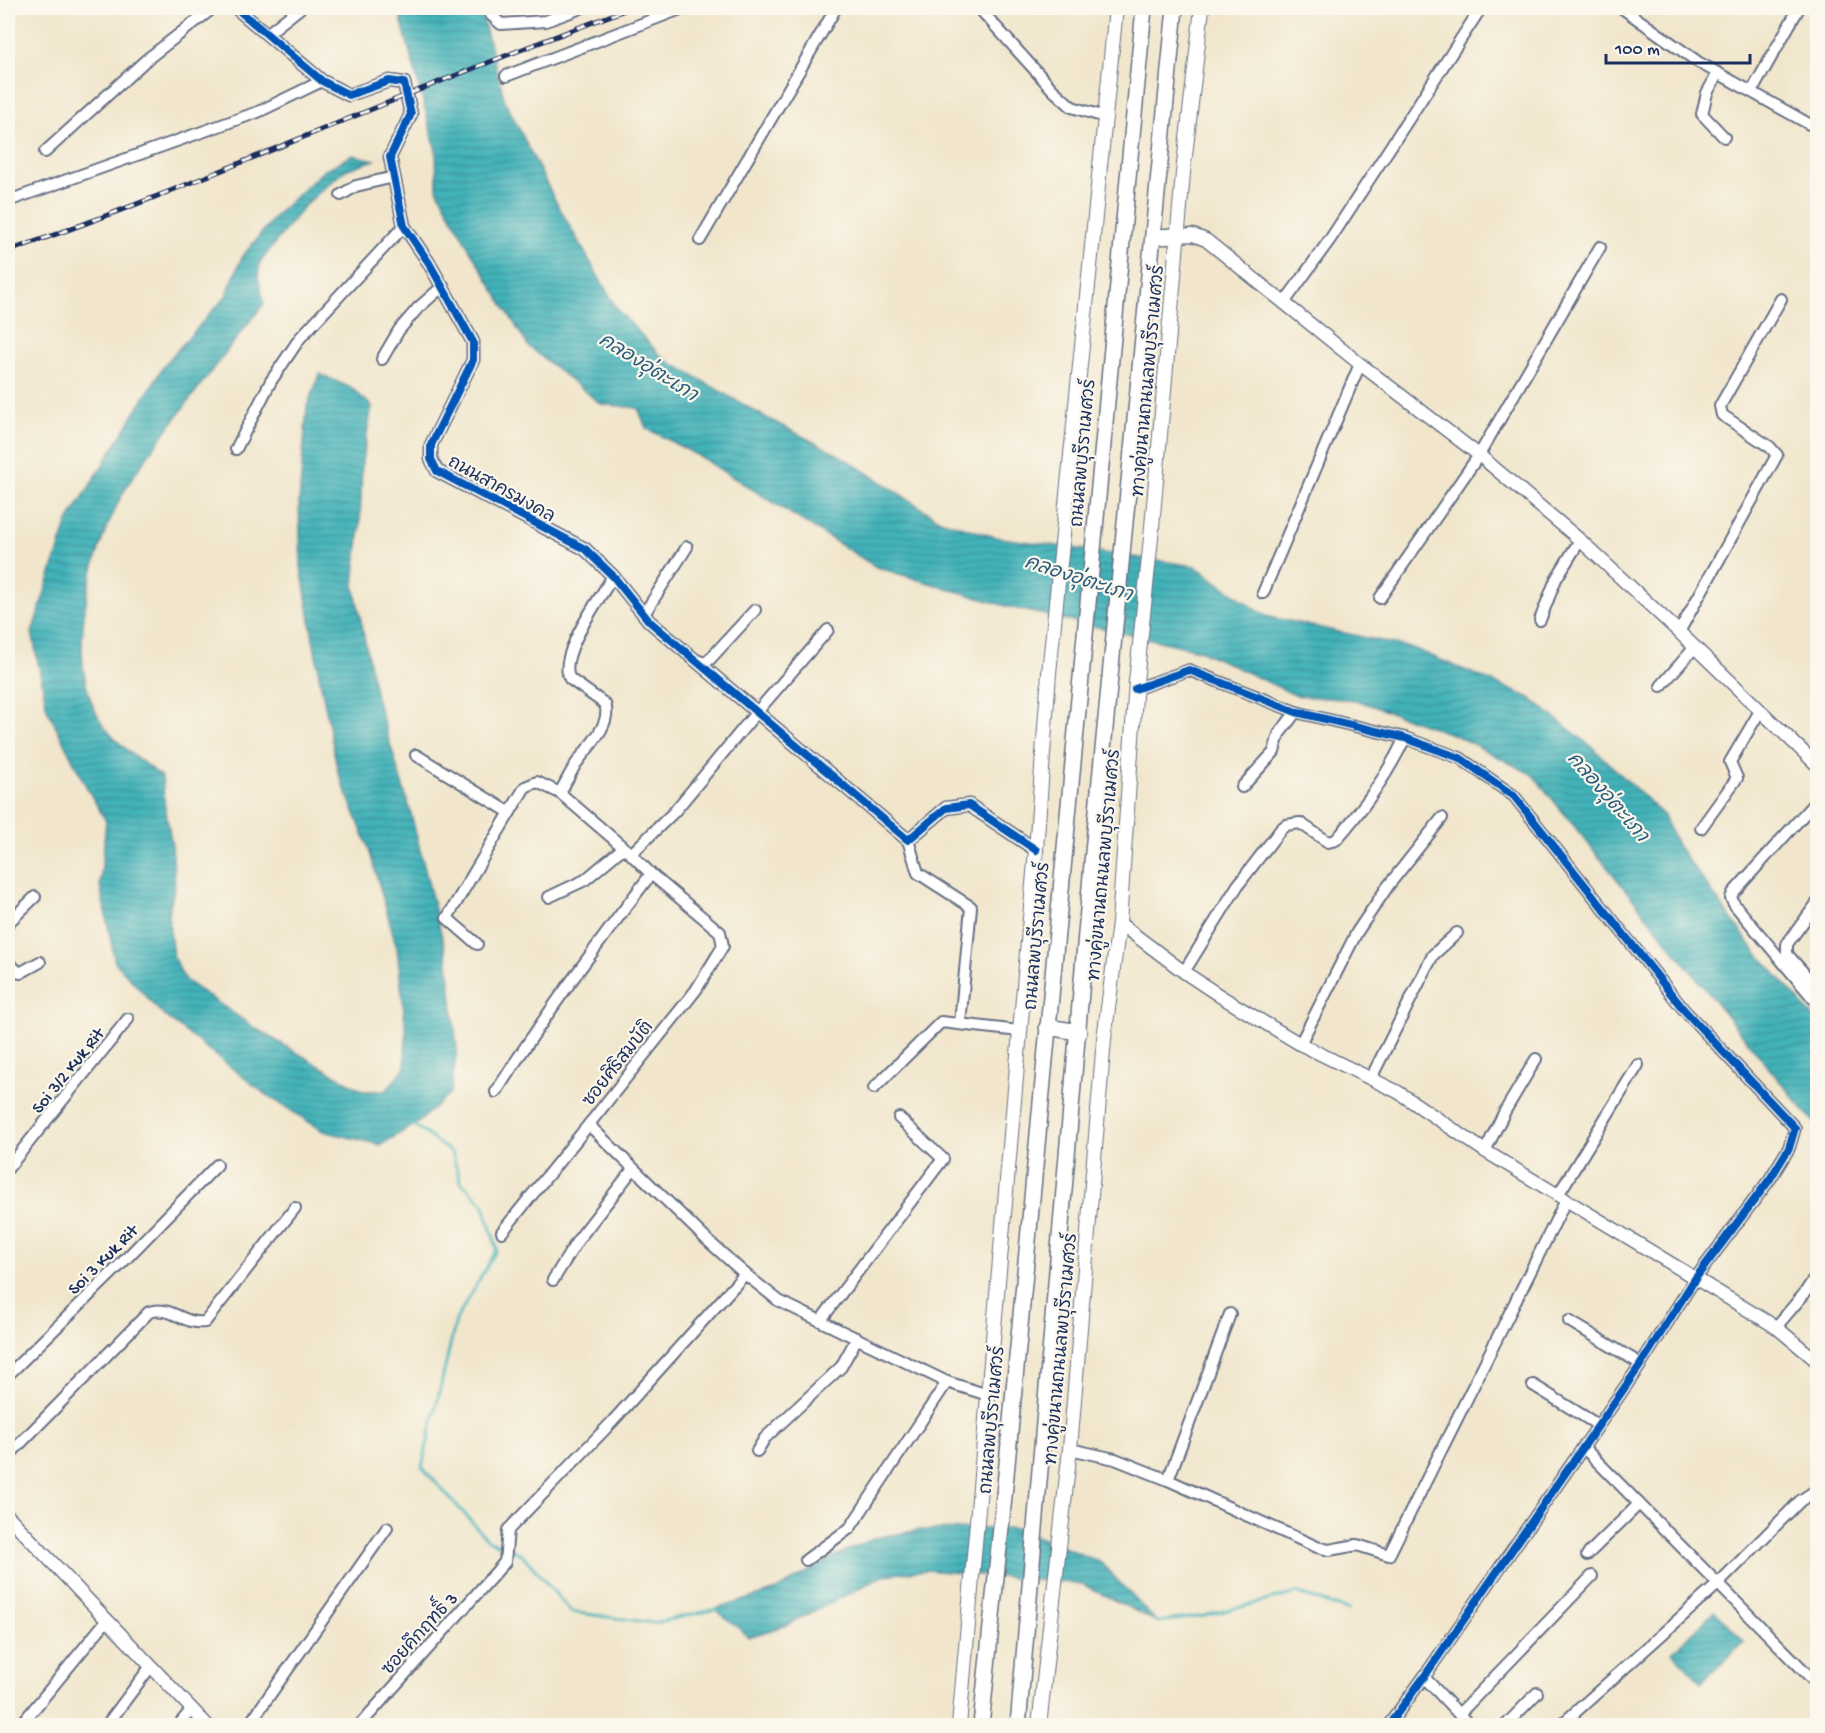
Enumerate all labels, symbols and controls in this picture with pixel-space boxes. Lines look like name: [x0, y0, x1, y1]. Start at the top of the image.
scale bar: [1606, 27, 1750, 65]
text: 100 m: [1614, 40, 1660, 61]
street label: ทางคู่ขนานถนนลพบุรีราเมศวร์: [1124, 263, 1171, 498]
water label: คลองอุ่ตะเภา: [594, 326, 704, 409]
street label: ถนนลพบุรีราเมศวร์: [1063, 377, 1102, 528]
street label: ถนนสาครมงคล: [444, 452, 558, 528]
water label: คลองอุ่ตะเภา: [1021, 548, 1137, 609]
water label: คลองอุ่ตะเภา: [1561, 746, 1655, 849]
street label: ทางคู่ขนานถนนลพบุรีราเมศวร์: [1080, 747, 1127, 982]
street label: ถนนลพบุรีราเมศวร์: [1017, 860, 1056, 1011]
street label: ซอยศิริสมบัติ: [577, 1016, 659, 1111]
street label: Soi 3/2 Kuk Rit: [28, 1023, 111, 1119]
street label: Soi 3 Kuk Rit: [64, 1220, 144, 1300]
street label: ทางคู่ขนานถนนลพบุรีราเมศวร์: [1037, 1231, 1084, 1466]
street label: ถนนลพบุรีราเมศวร์: [972, 1344, 1011, 1495]
street label: ซอยคึกฤทธิ์ 3: [371, 1583, 463, 1680]

